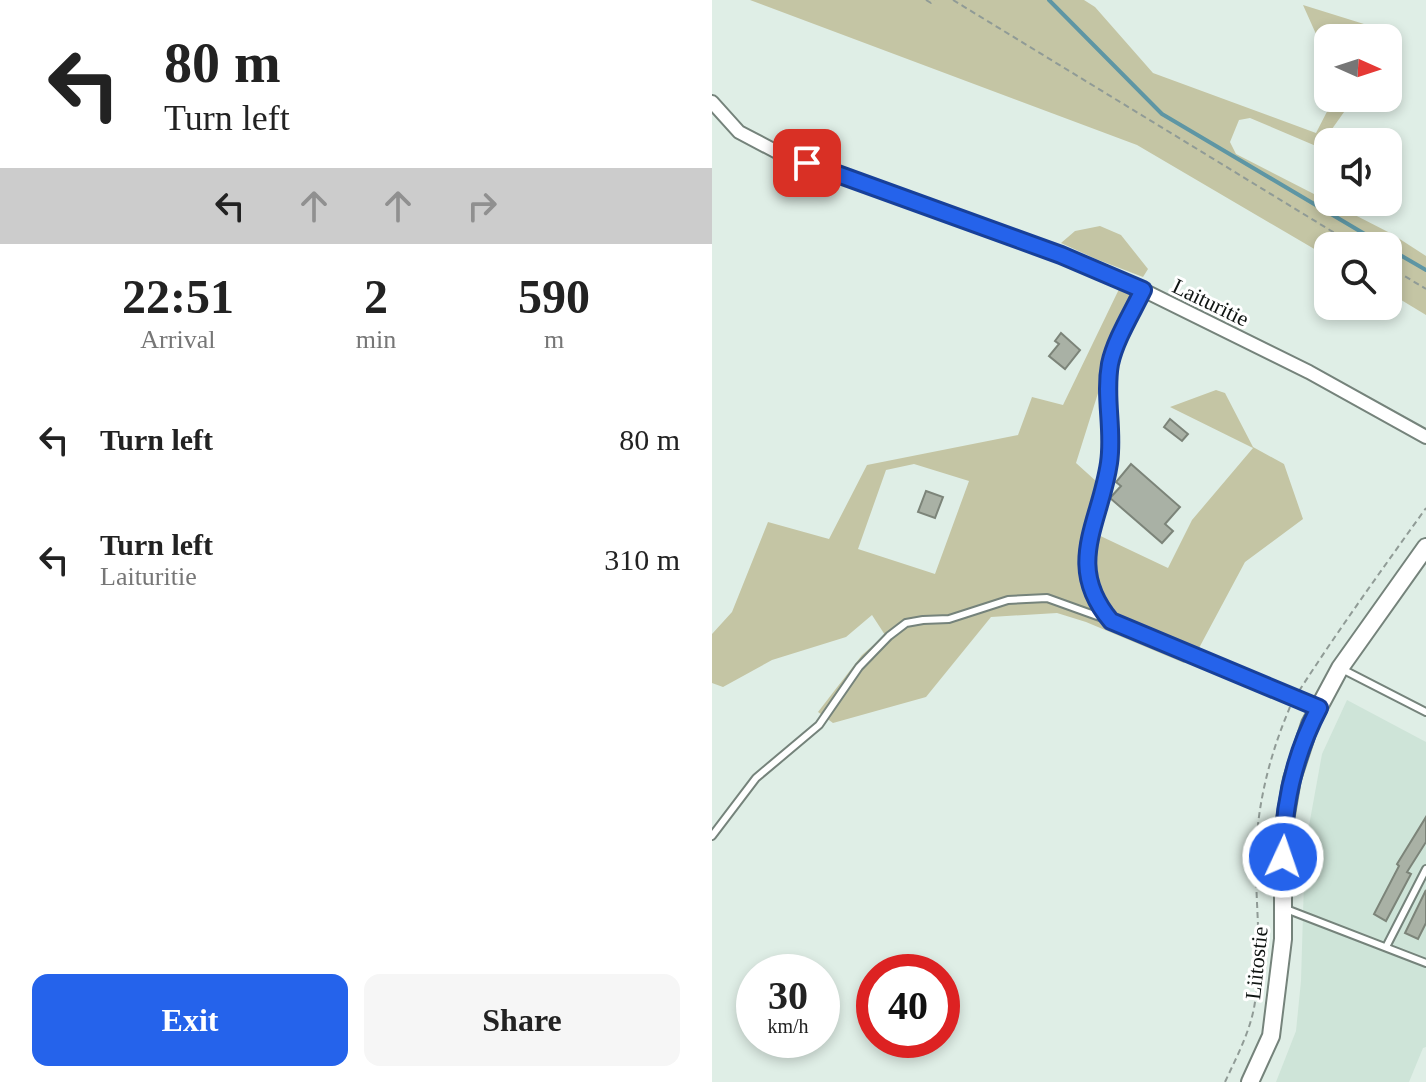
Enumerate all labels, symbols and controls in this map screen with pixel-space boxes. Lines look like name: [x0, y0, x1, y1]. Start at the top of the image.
north arrow: [1314, 24, 1402, 112]
map controls: [1314, 24, 1402, 320]
icon: left: [32, 32, 136, 136]
text: 80 m: [164, 32, 281, 94]
text: Turn left: [164, 98, 290, 138]
button: sound: [1314, 128, 1402, 216]
pin: [773, 129, 841, 197]
icon: arrive: [785, 141, 829, 185]
icon: left: [208, 184, 252, 228]
icon: ahead: [292, 184, 336, 228]
icon: ahead: [376, 184, 420, 228]
icon: right: [460, 184, 504, 228]
button: search: [1314, 232, 1402, 320]
text: 22:51: [122, 270, 234, 323]
text: 2: [364, 270, 388, 323]
text: 590: [518, 270, 590, 323]
street label: Laituritie: [1169, 273, 1253, 332]
text: Arrival: [140, 325, 215, 354]
text: min: [356, 325, 396, 354]
text: m: [544, 325, 564, 354]
icon: left: [32, 418, 76, 462]
text: Turn left: [100, 423, 213, 456]
text: 80 m: [619, 423, 680, 456]
text: Turn left: [100, 528, 213, 561]
icon: left: [32, 538, 76, 582]
text: 310 m: [604, 543, 680, 576]
text: Laituritie: [100, 562, 197, 591]
position arrow: [1241, 815, 1325, 899]
street label: Liitostie: [1240, 925, 1273, 1001]
speed limit sign: 40: [856, 954, 960, 1058]
text: 30: [768, 973, 808, 1018]
button: Exit: [32, 974, 348, 1066]
button: Share: [364, 974, 680, 1066]
text: km/h: [767, 1015, 809, 1037]

